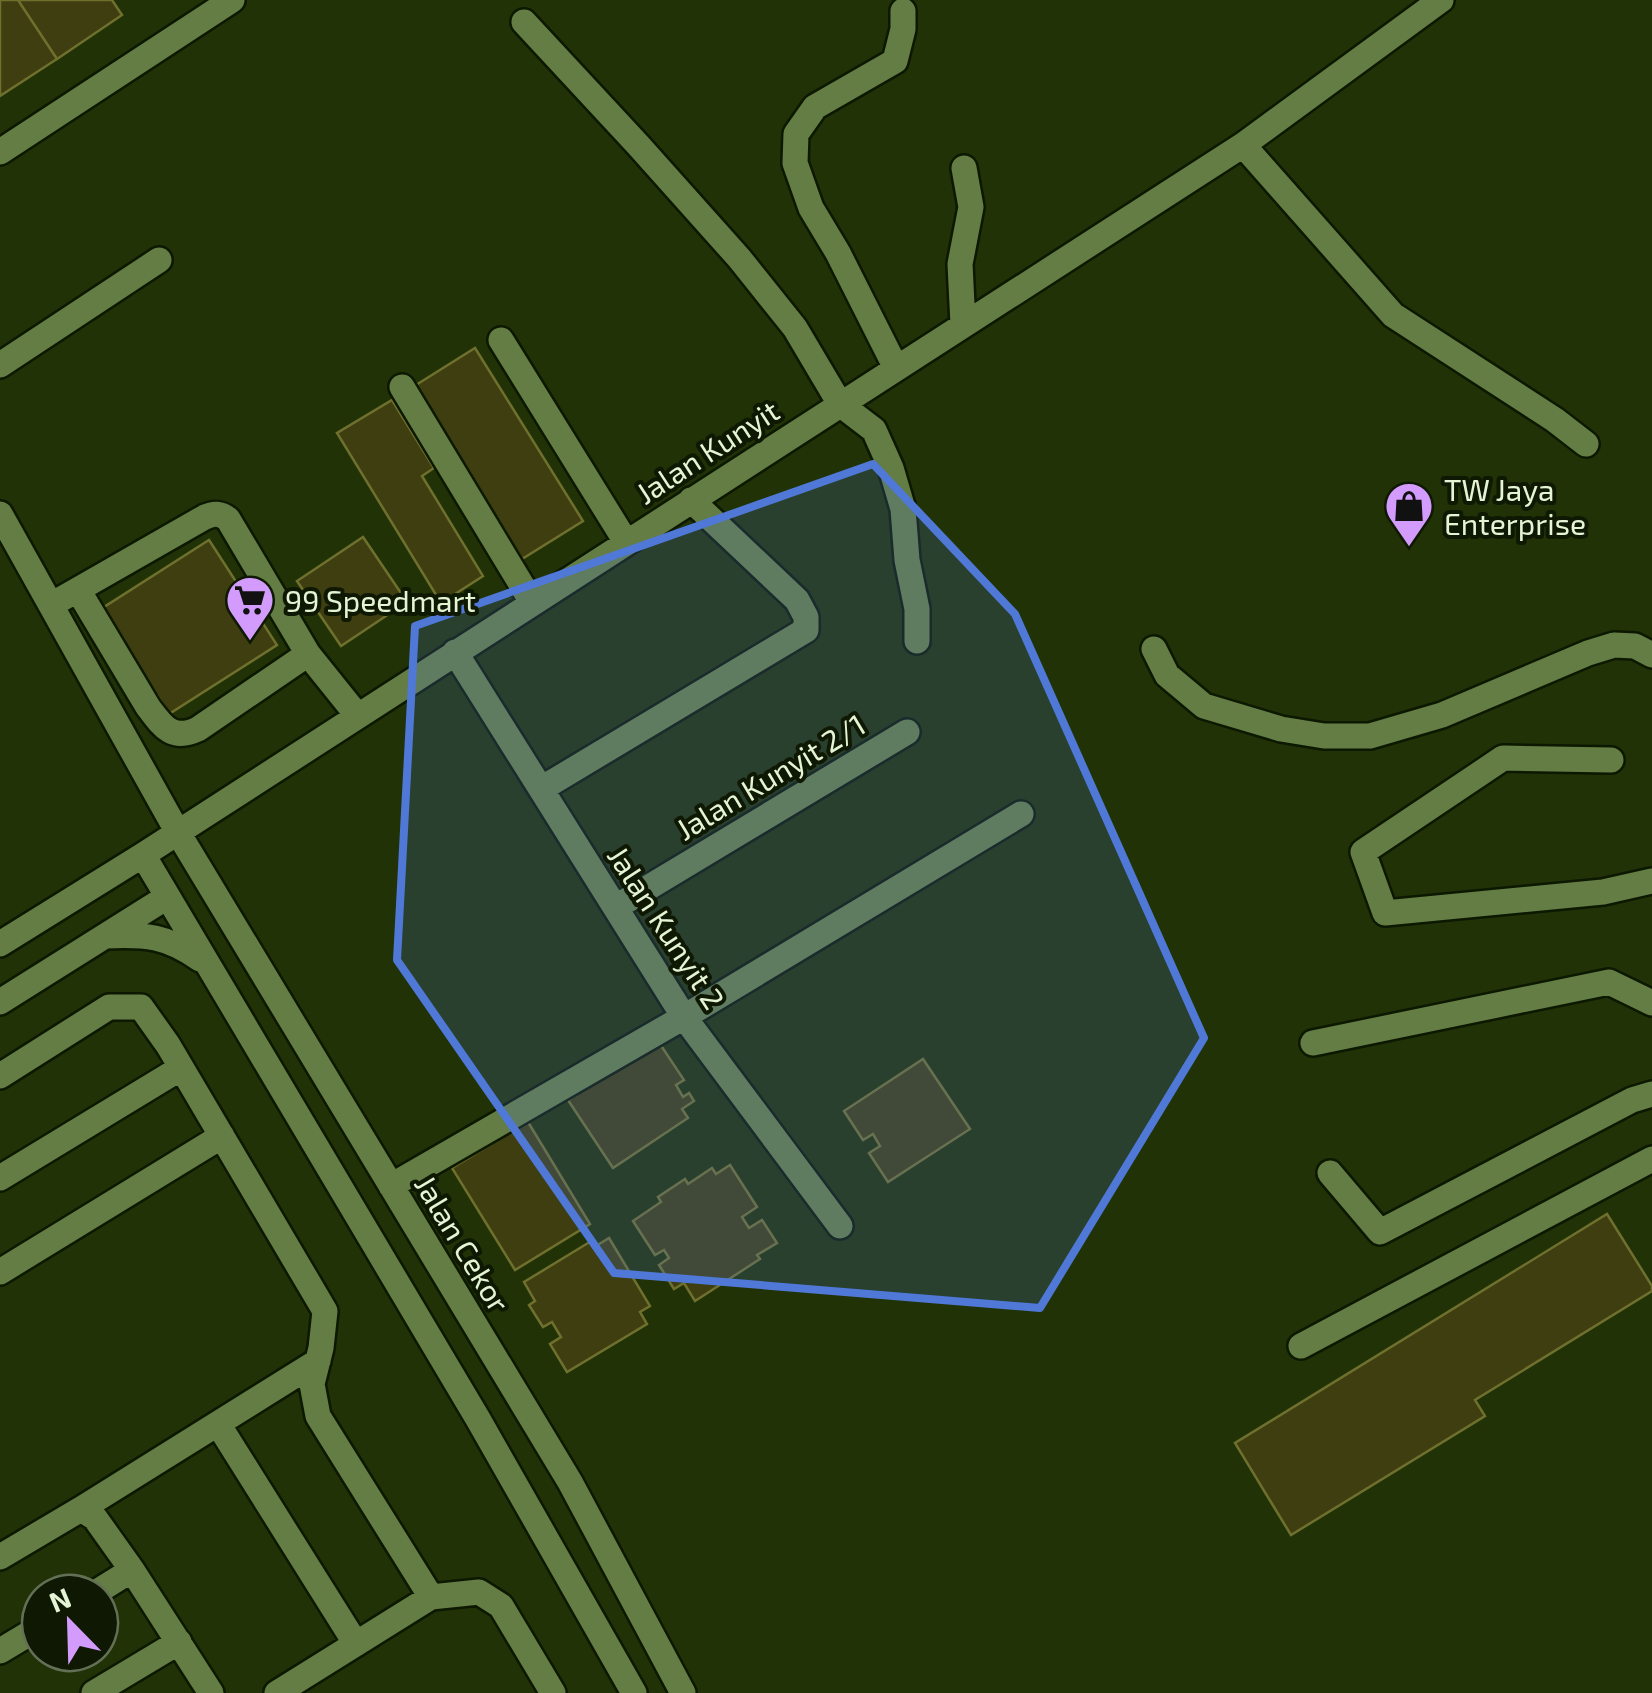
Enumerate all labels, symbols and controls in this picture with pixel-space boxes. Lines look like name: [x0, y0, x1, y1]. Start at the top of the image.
street label: Jalan Kunyit: [629, 391, 785, 511]
place label: TW Jaya Enterprise: [1444, 471, 1586, 541]
shop icon: TW Jaya Enterprise: [1383, 480, 1435, 548]
supermarket icon: 99 Speedmart: [224, 574, 276, 642]
place label: 99 Speedmart: [285, 582, 476, 618]
street label: Jalan Kunyit 2/1: [669, 705, 871, 847]
street label: Jalan Kunyit 2: [601, 839, 733, 1015]
street label: Jalan Cekor: [408, 1168, 518, 1318]
north arrow: [20, 1573, 120, 1673]
text: N: [44, 1579, 76, 1619]

